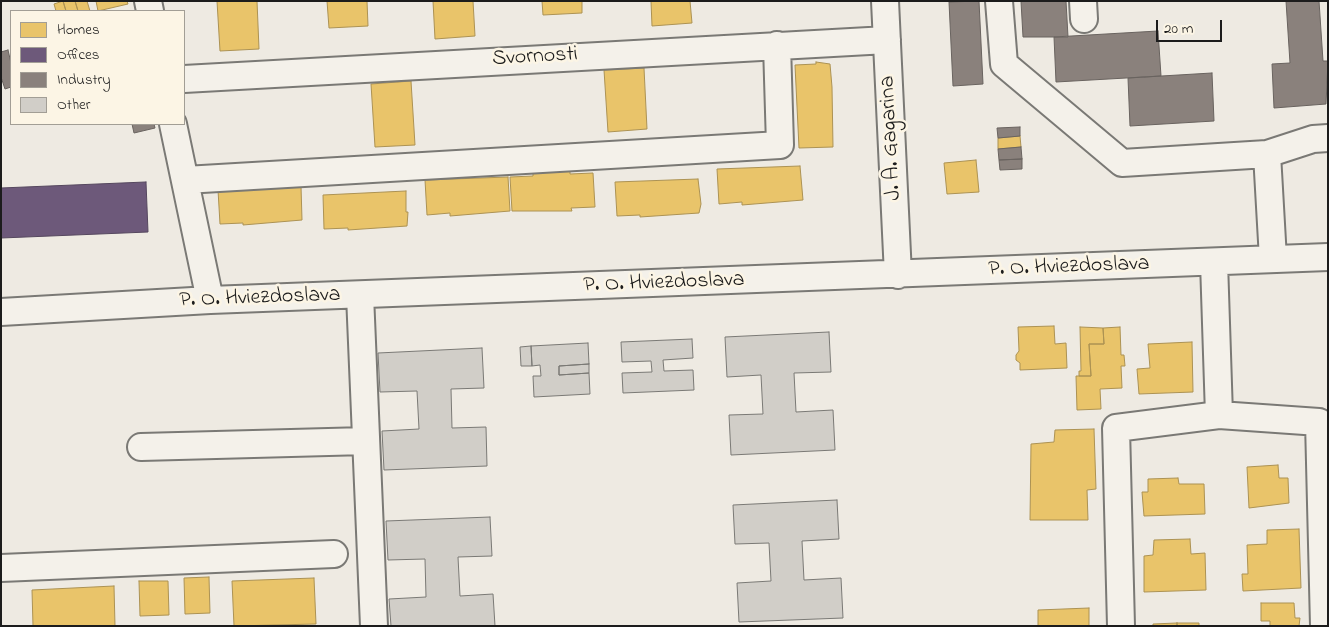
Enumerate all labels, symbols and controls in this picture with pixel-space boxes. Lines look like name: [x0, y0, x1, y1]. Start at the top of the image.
legend: [10, 10, 185, 125]
scale bar: [1159, 10, 1225, 42]
text: 20 m: [1164, 18, 1193, 40]
text: Homes: [57, 19, 100, 41]
street label: Svornosti: [492, 43, 578, 73]
text: Offices: [57, 44, 99, 66]
text: Industry: [57, 69, 111, 91]
street label: J. A. Gagarina: [876, 75, 908, 201]
text: Other: [57, 94, 90, 116]
street label: P. O. Hviezdoslava: [988, 252, 1150, 284]
street label: P. O. Hviezdoslava: [583, 268, 745, 300]
street label: P. O. Hviezdoslava: [179, 283, 341, 315]

